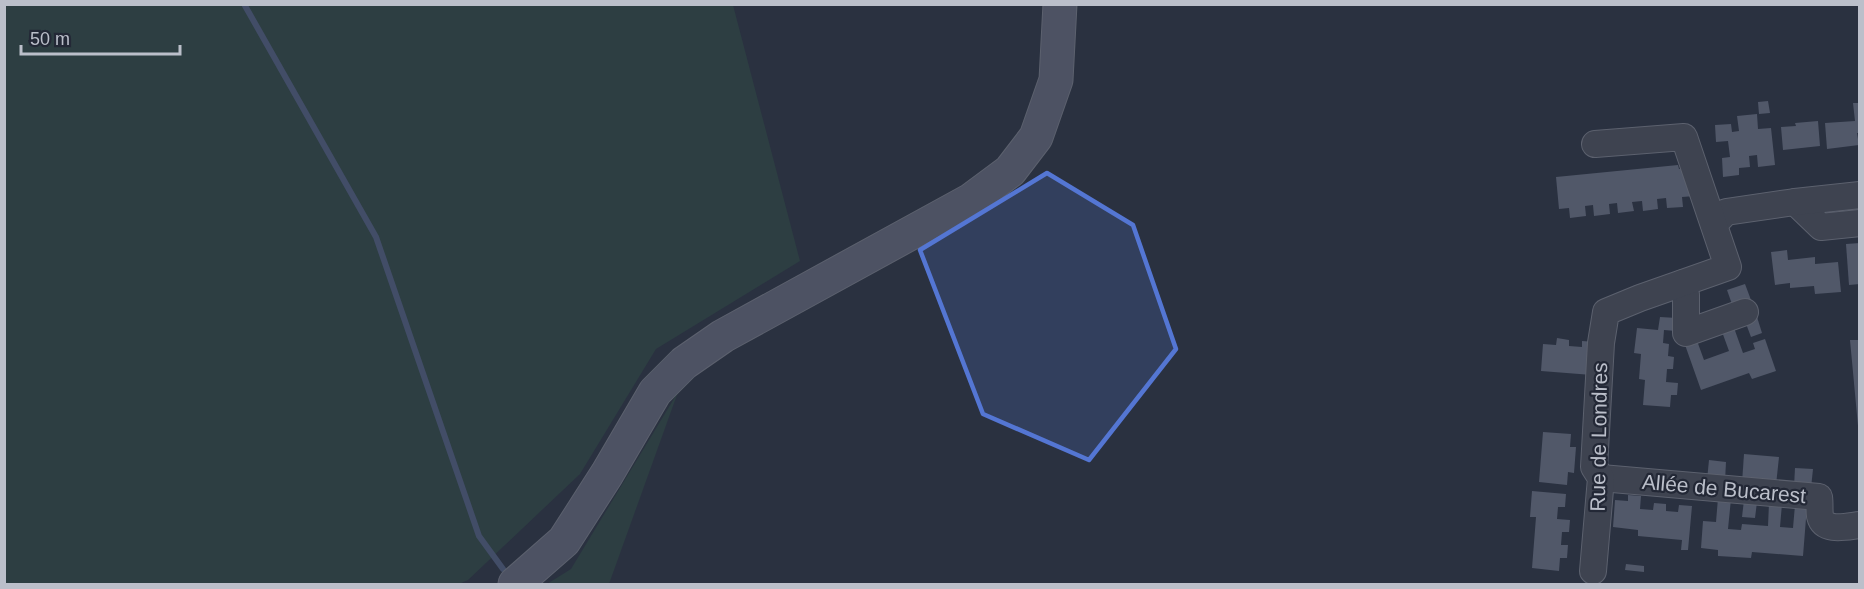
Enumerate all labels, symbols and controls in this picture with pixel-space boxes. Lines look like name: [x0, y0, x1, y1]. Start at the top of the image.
scale bar: [21, 18, 180, 56]
text: 50 m: [30, 29, 70, 49]
street label: Rue de Londres: [1586, 362, 1611, 512]
street label: Allée de Bucarest: [1641, 470, 1807, 507]

